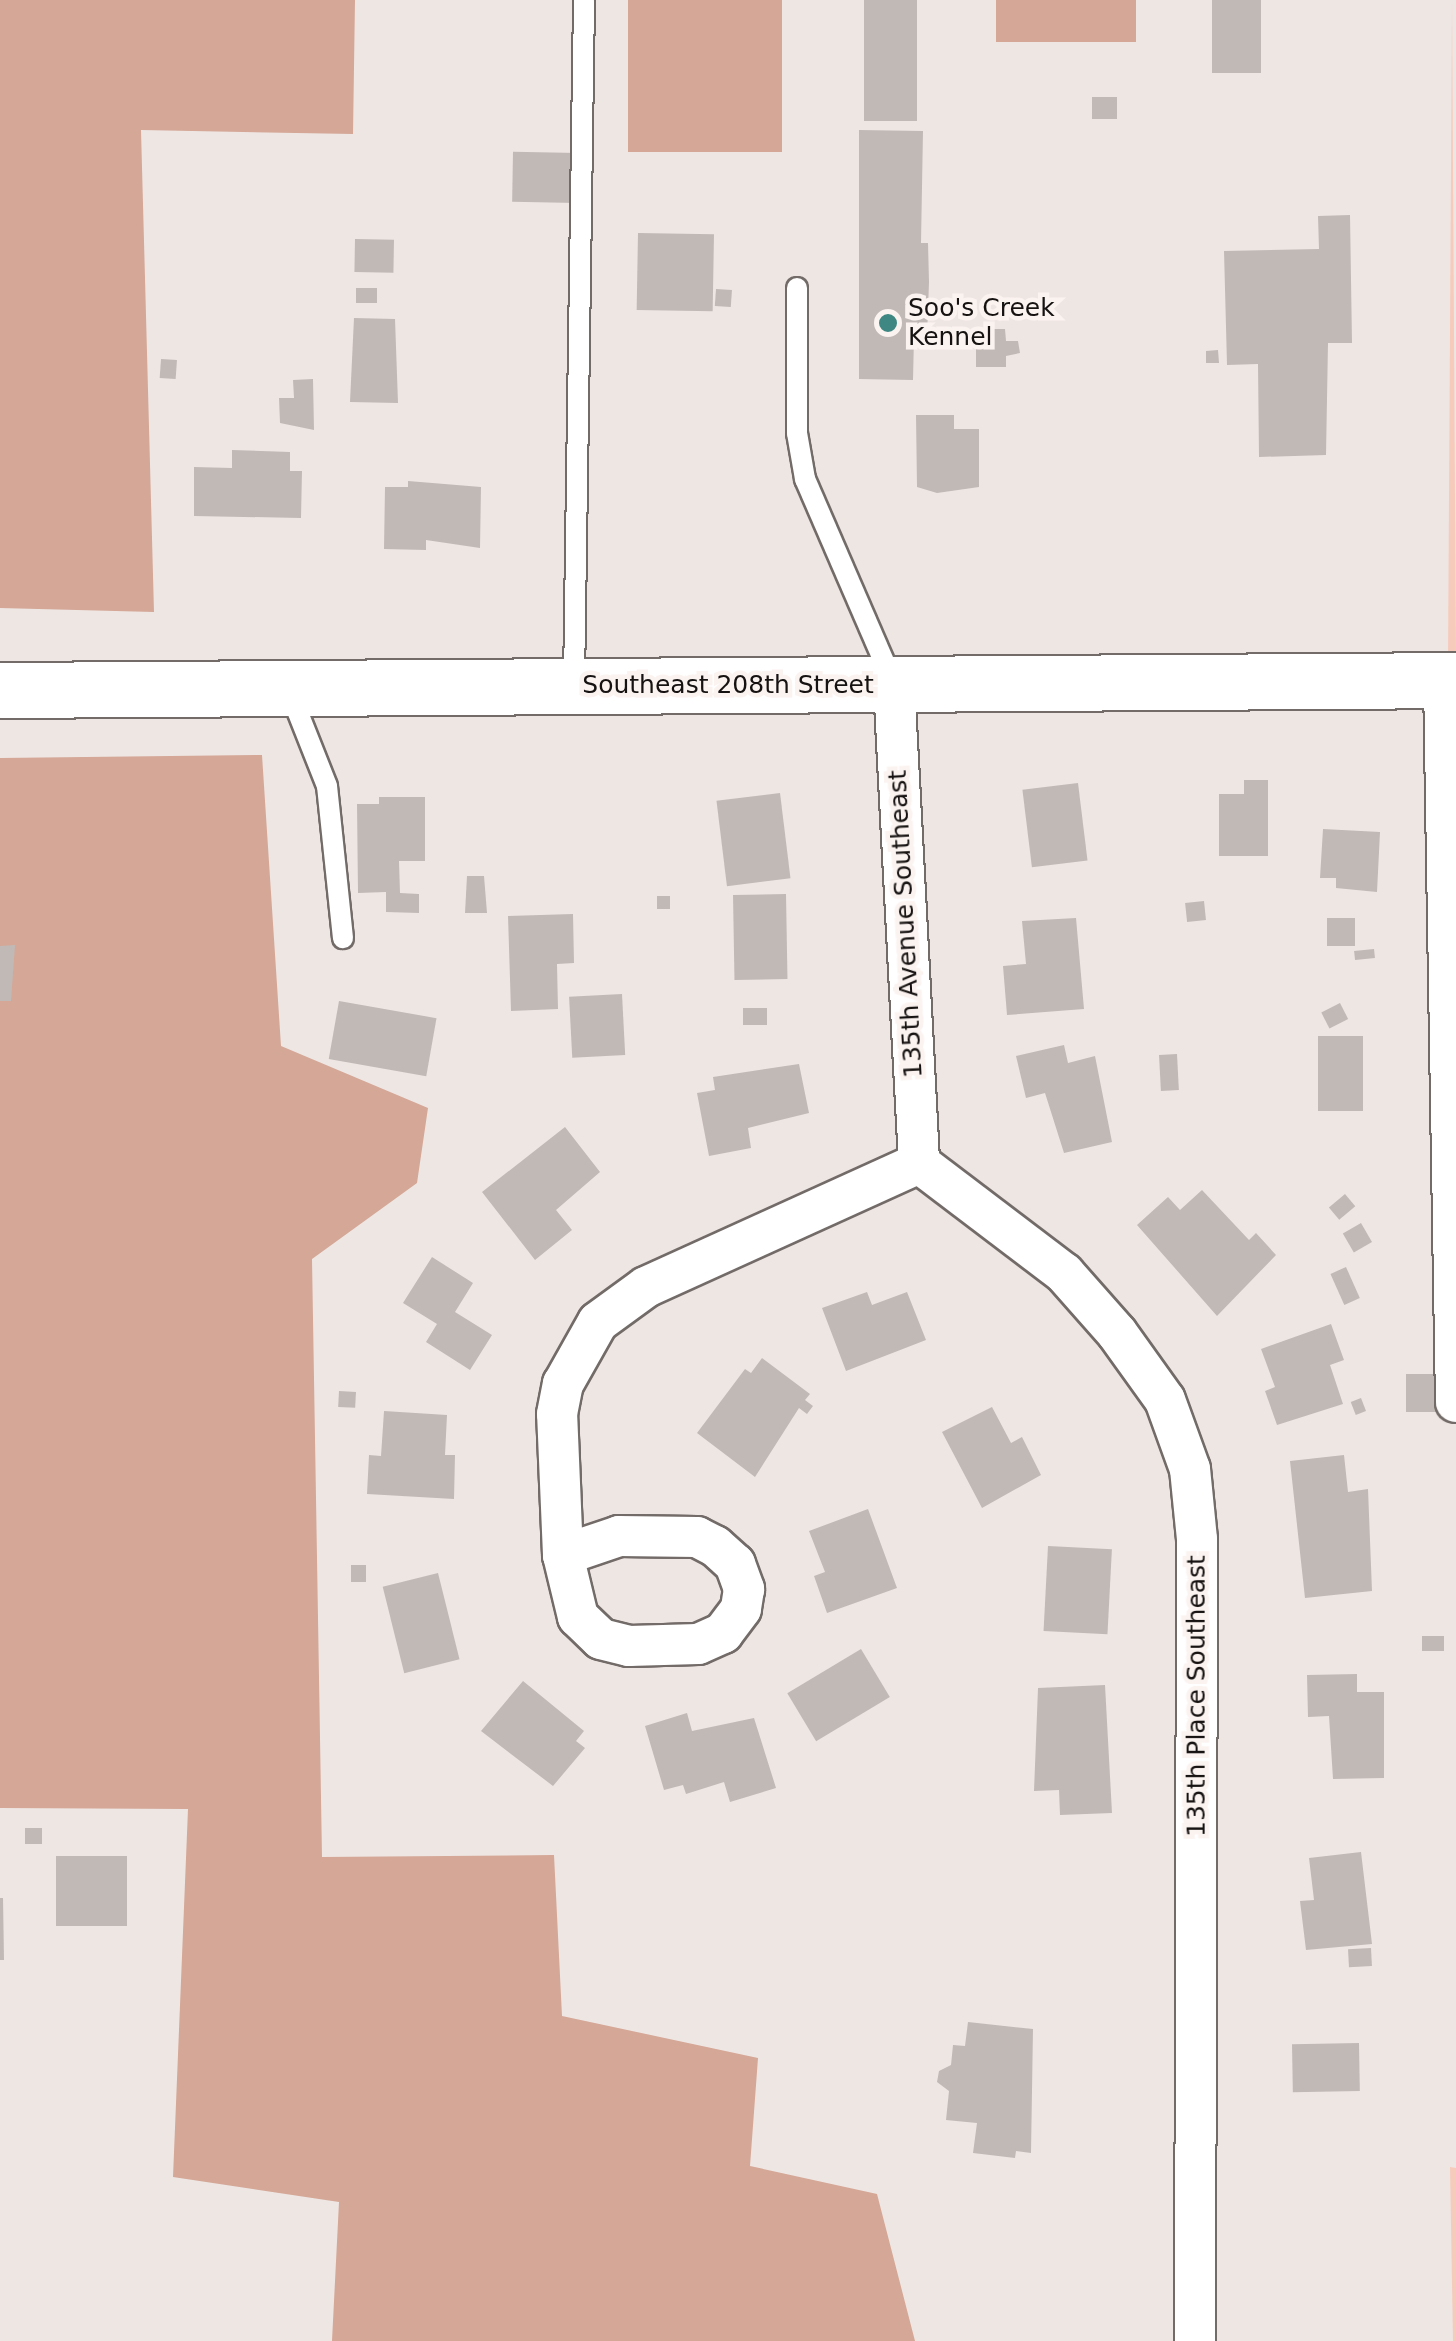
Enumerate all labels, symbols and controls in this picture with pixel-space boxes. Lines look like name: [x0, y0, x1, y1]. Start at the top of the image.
place label: Soo's Creek Kennel: [908, 294, 1055, 353]
marker: Soo's Creek Kennel: [877, 312, 899, 334]
street label: Southeast 208th Street: [582, 670, 874, 700]
street label: 135th Avenue Southeast: [883, 769, 929, 1079]
street label: 135th Place Southeast: [1182, 1555, 1212, 1837]

